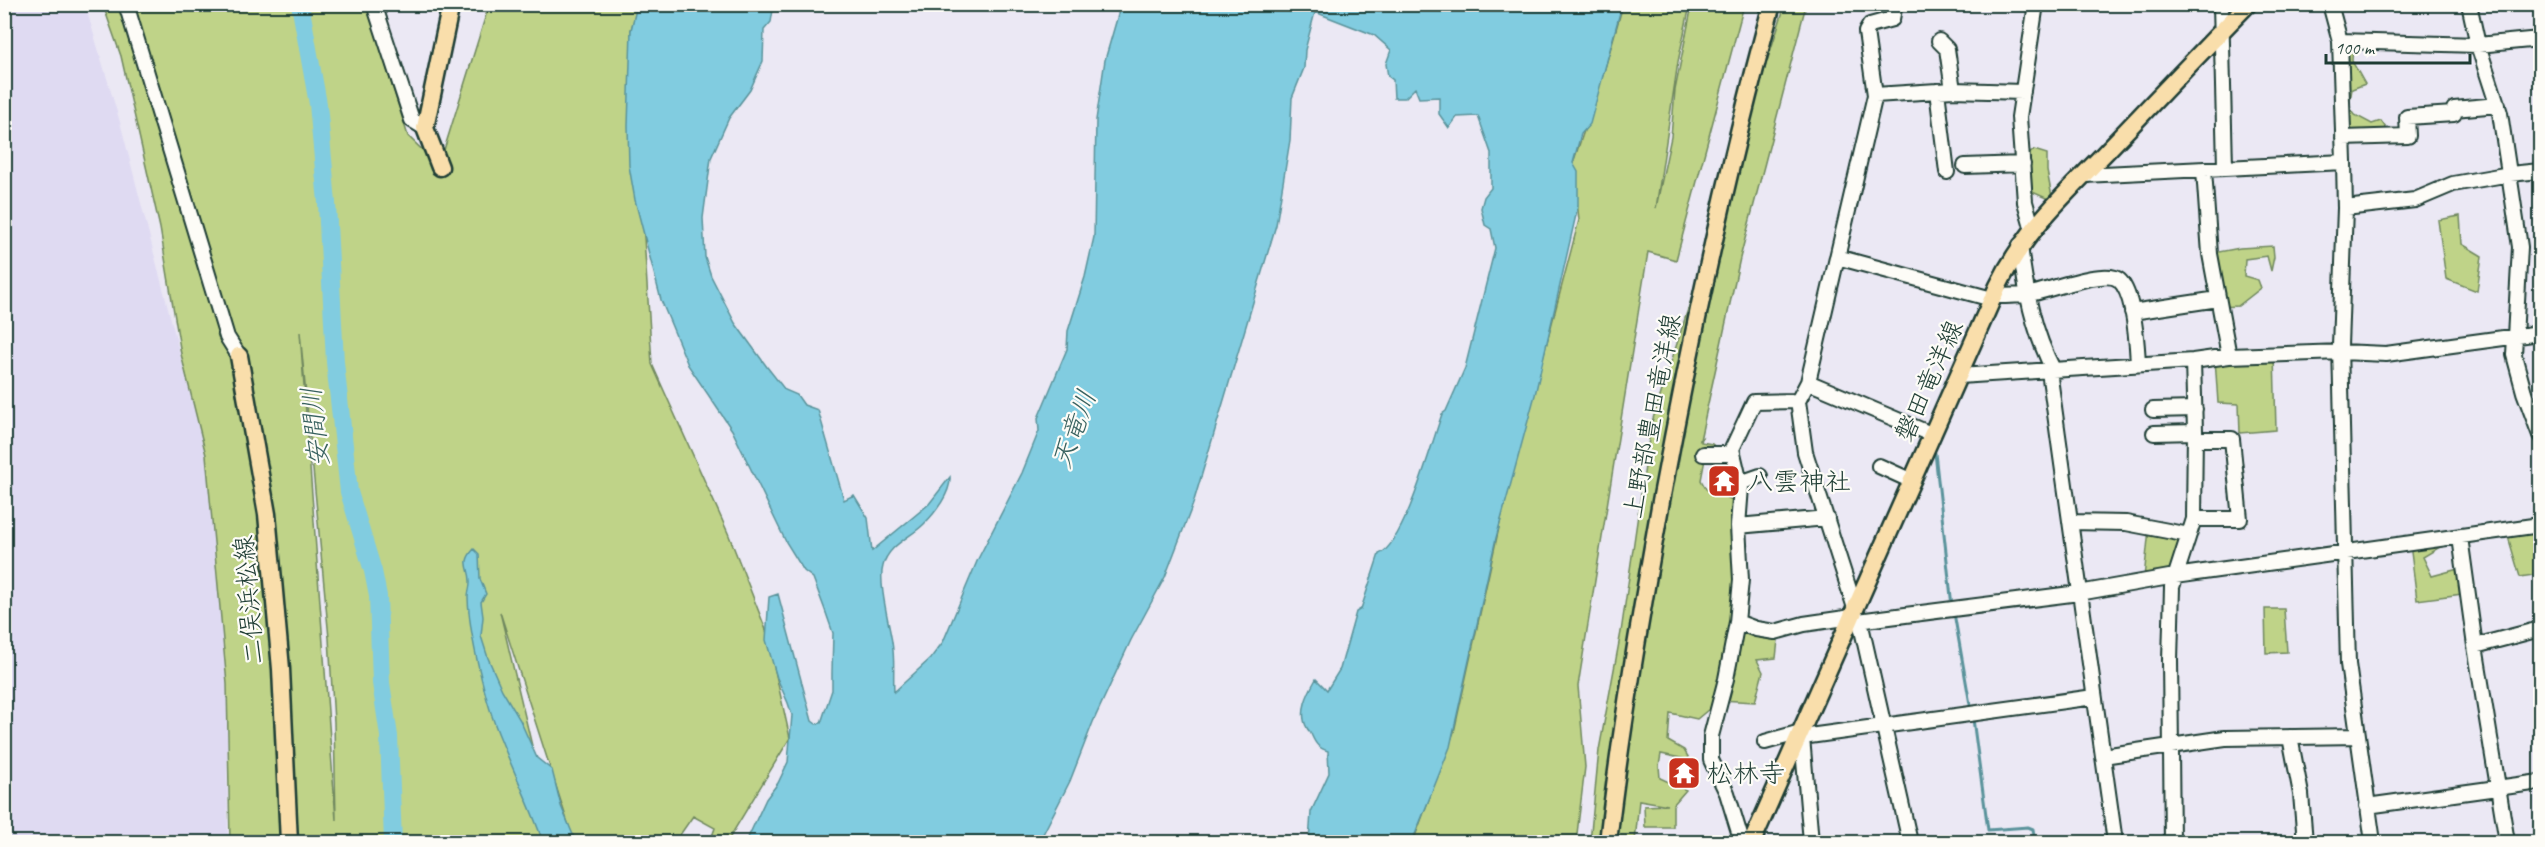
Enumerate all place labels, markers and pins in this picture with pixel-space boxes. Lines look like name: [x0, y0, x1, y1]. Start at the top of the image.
temple icon: 八雲神社: [1706, 463, 1742, 499]
place label: 八雲神社: [1747, 465, 1851, 498]
temple icon: 松林寺: [1666, 755, 1702, 791]
place label: 松林寺: [1707, 757, 1785, 790]

